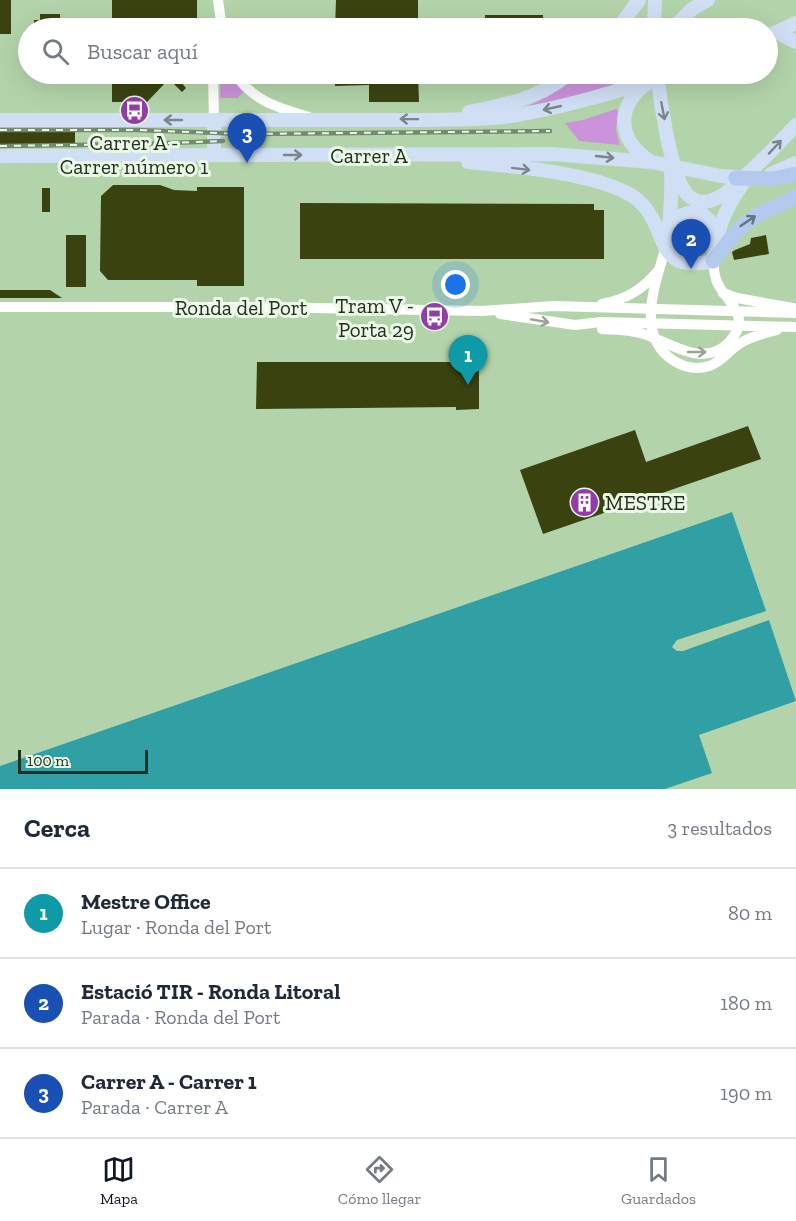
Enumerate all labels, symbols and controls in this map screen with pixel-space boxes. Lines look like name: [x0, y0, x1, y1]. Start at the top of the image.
search box: [18, 18, 778, 84]
icon: search: [39, 35, 72, 68]
text: Buscar aquí: [87, 38, 198, 65]
bus stop icon: Carrer A - Carrer número 1: [118, 95, 150, 127]
one-way arrow: [658, 101, 669, 120]
one-way arrow: [542, 102, 561, 114]
one-way arrow: [163, 114, 183, 126]
pin: 3: [228, 114, 266, 163]
one-way arrow: [399, 114, 419, 125]
place label: Carrer A - Carrer número 1: [60, 130, 208, 179]
one-way arrow: [768, 140, 782, 155]
street label: Carrer A: [330, 143, 408, 168]
one-way arrow: [283, 149, 303, 161]
one-way arrow: [595, 152, 615, 163]
one-way arrow: [510, 163, 530, 174]
one-way arrow: [740, 215, 756, 227]
pin: 2: [672, 220, 710, 269]
your location: [441, 270, 470, 299]
place label: Tram V - Porta 29: [335, 293, 414, 342]
street label: Ronda del Port: [175, 295, 308, 320]
bus stop icon: Tram V - Porta 29: [419, 301, 451, 333]
one-way arrow: [529, 315, 549, 326]
pin: 1: [448, 336, 488, 385]
one-way arrow: [687, 346, 707, 358]
building icon: MESTRE: [568, 486, 600, 518]
place label: MESTRE: [605, 490, 685, 515]
scale bar: [18, 747, 148, 774]
text: 100 m: [27, 751, 69, 770]
text: Cerca: [24, 812, 90, 844]
text: 3 resultados: [668, 816, 772, 840]
text: Mestre Office: [81, 888, 211, 915]
text: 1: [39, 901, 48, 925]
text: 80 m: [728, 901, 772, 925]
text: Lugar · Ronda del Port: [81, 915, 271, 939]
text: Estació TIR - Ronda Litoral: [81, 978, 340, 1005]
text: 2: [38, 991, 49, 1015]
text: 180 m: [720, 991, 772, 1015]
text: Parada · Ronda del Port: [81, 1005, 281, 1029]
text: Carrer A - Carrer 1: [81, 1068, 257, 1095]
text: 3: [38, 1081, 49, 1105]
text: 190 m: [720, 1081, 772, 1105]
text: Parada · Carrer A: [81, 1095, 228, 1119]
tab: Mapa: [100, 1153, 138, 1208]
tab: Cómo llegar: [338, 1153, 421, 1208]
tab: Guardados: [621, 1153, 696, 1208]

